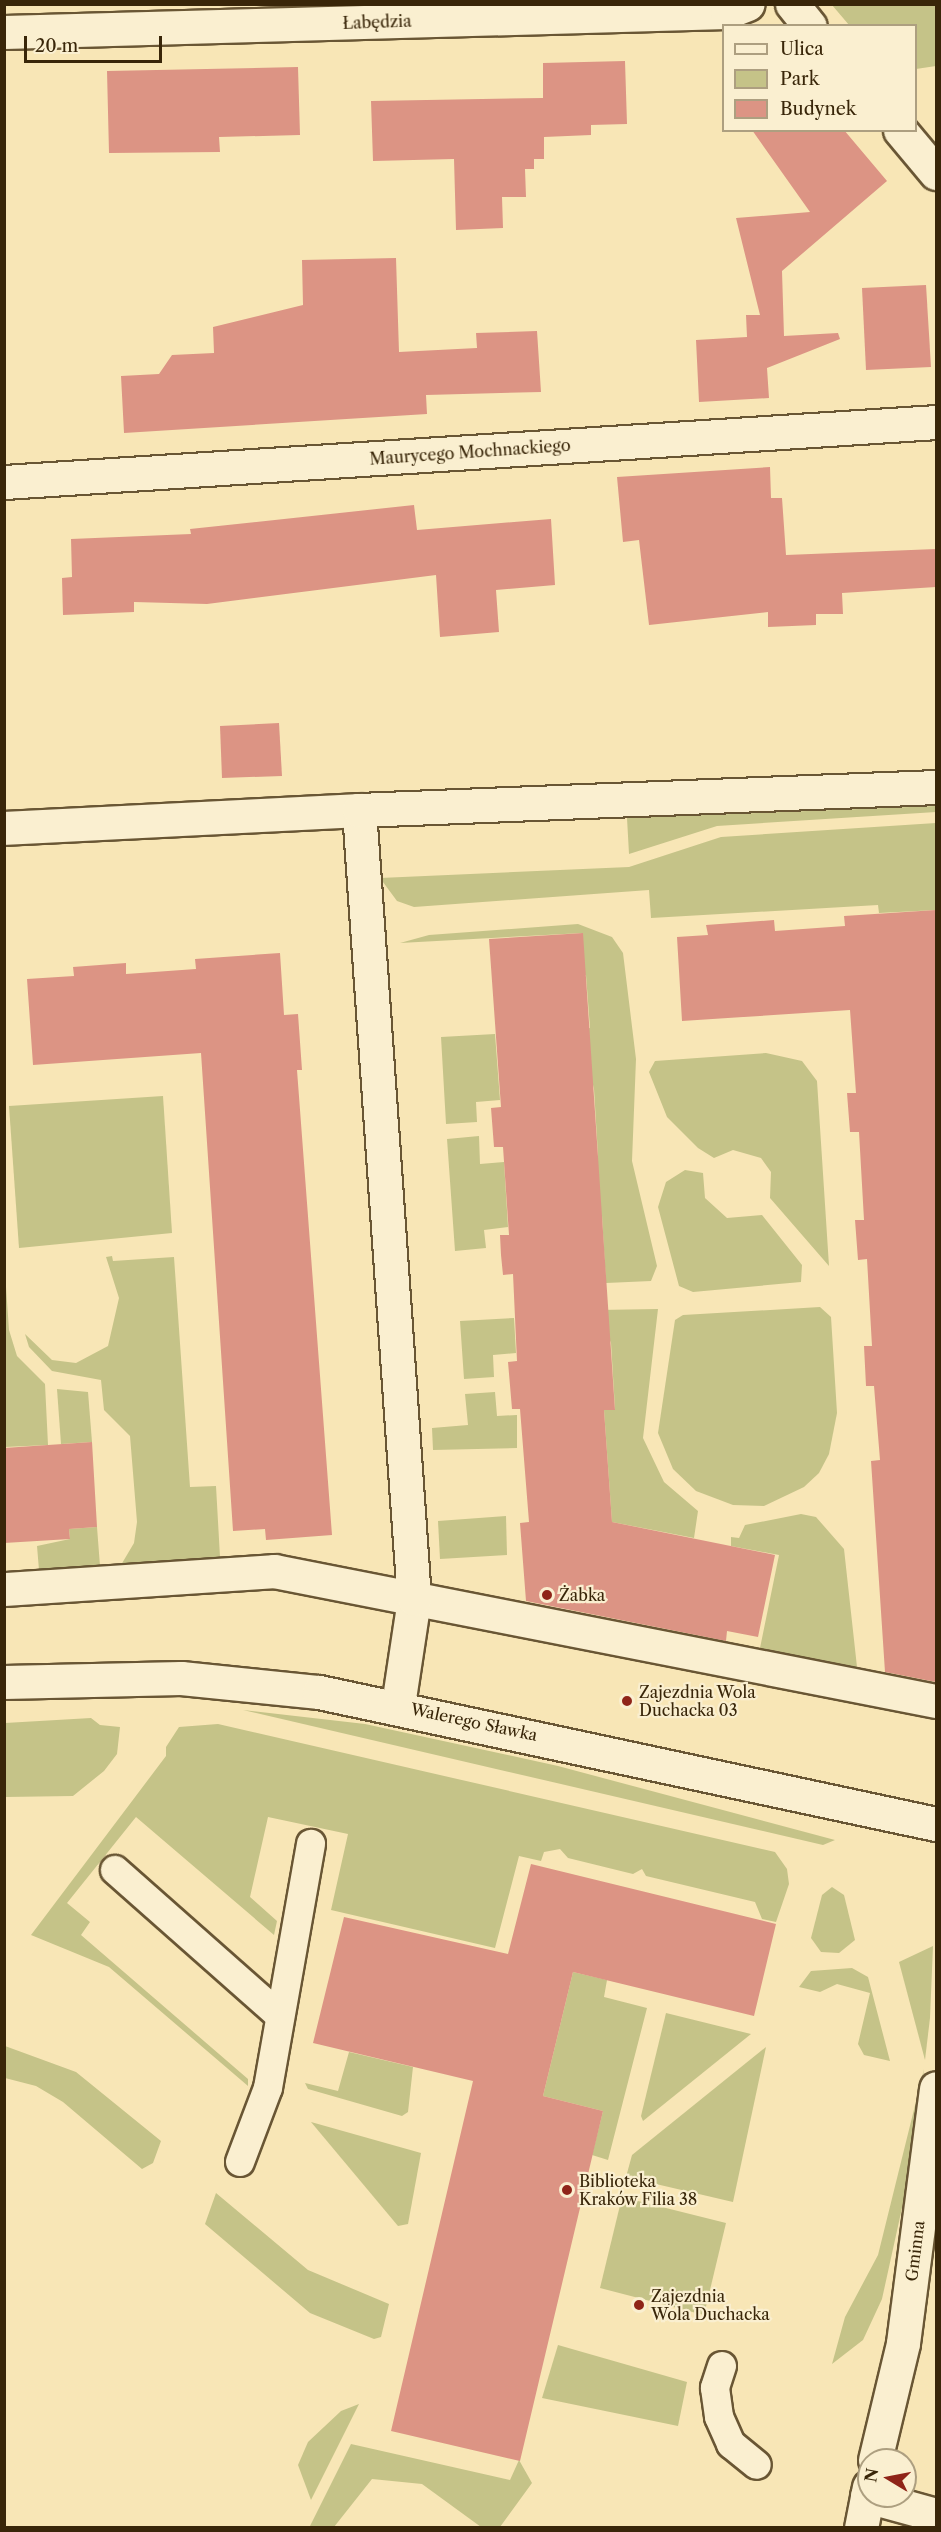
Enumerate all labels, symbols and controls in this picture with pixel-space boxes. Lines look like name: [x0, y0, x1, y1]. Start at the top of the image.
street label: Łabędzia: [342, 11, 412, 33]
scale bar: [27, 24, 165, 62]
legend: [722, 24, 917, 132]
text: 20 m: [35, 35, 78, 57]
text: Ulica: [780, 38, 824, 60]
text: Park: [780, 68, 819, 90]
text: Budynek: [780, 98, 856, 120]
street label: Maurycego Mochnackiego: [369, 435, 571, 469]
place label: Żabka: [559, 1585, 605, 1605]
marker: Żabka: [540, 1588, 554, 1602]
place label: Zajezdnia Wola Duchacka 03: [639, 1682, 757, 1720]
marker: Zajezdnia Wola Duchacka 03: [620, 1694, 634, 1708]
street label: Walerego Sławka: [409, 1699, 539, 1745]
place label: Biblioteka Kraków Filia 38: [579, 2171, 698, 2209]
marker: Biblioteka Kraków Filia 38: [560, 2183, 574, 2197]
street label: Gminna: [902, 2219, 928, 2283]
place label: Zajezdnia Wola Duchacka: [651, 2286, 770, 2324]
marker: Zajezdnia Wola Duchacka: [632, 2298, 646, 2312]
north arrow: [857, 2448, 917, 2508]
text: N: [860, 2467, 882, 2484]

